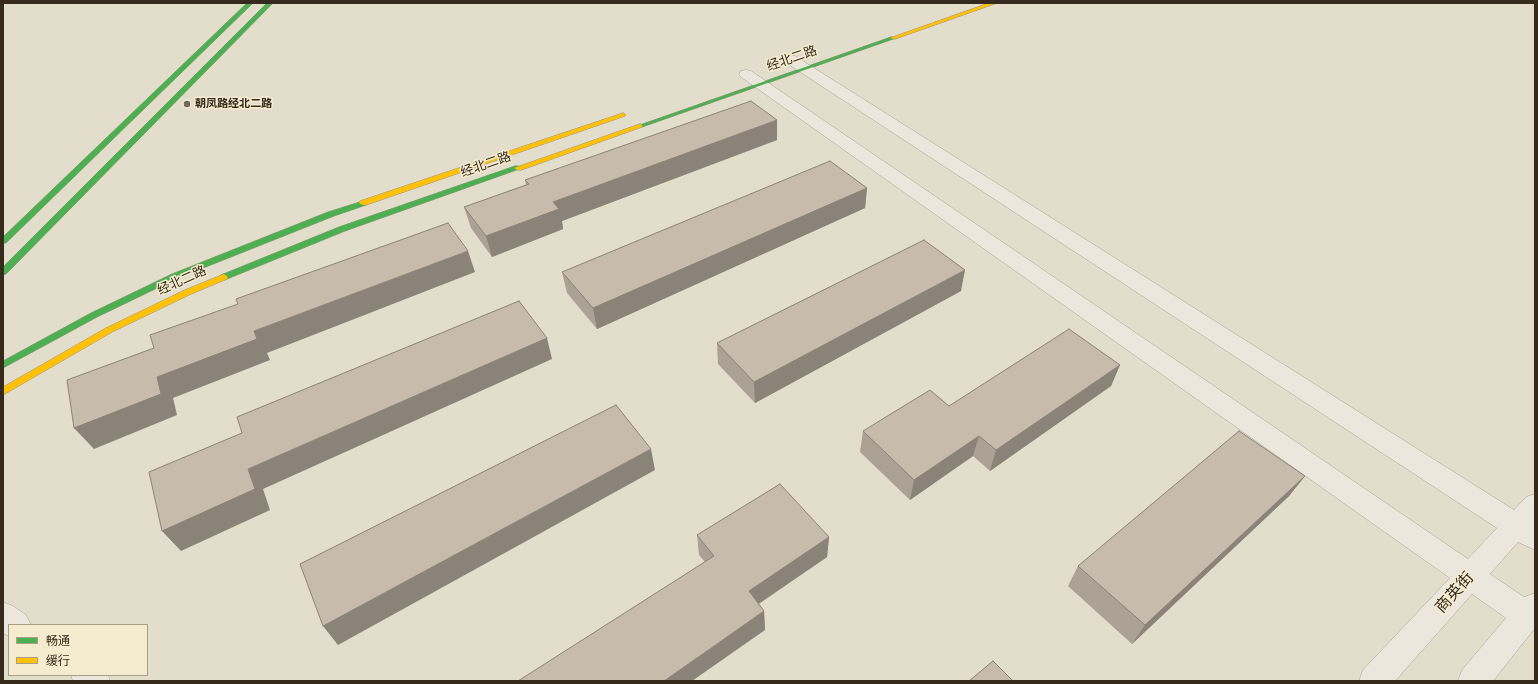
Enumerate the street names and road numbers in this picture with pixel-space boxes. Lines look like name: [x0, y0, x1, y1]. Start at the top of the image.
street label: 经北二路: [765, 43, 819, 75]
street label: 经北二路: [459, 149, 513, 181]
street label: 经北二路: [155, 263, 209, 299]
street label: 商英街: [1432, 569, 1478, 617]

